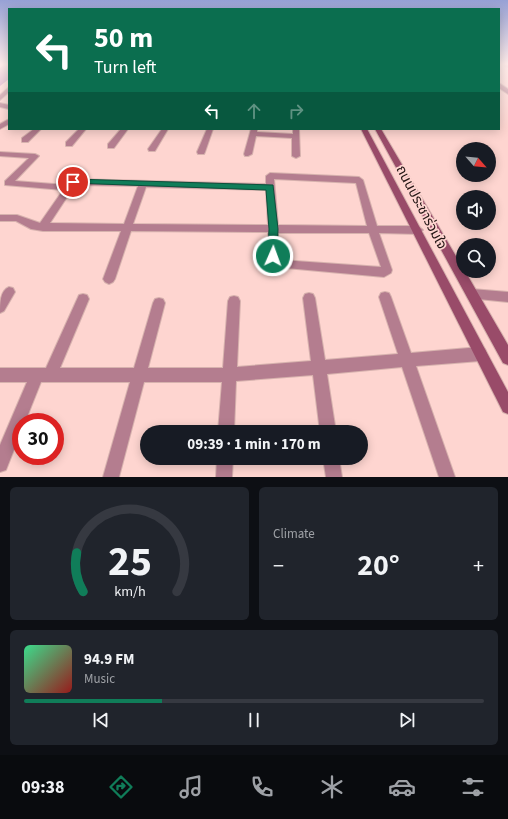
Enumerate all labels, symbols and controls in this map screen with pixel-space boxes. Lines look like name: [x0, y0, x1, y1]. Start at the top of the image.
text: 50 m: [94, 18, 153, 58]
icon: left: [28, 24, 80, 76]
text: Turn left: [94, 55, 156, 80]
icon: left: [201, 100, 223, 122]
icon: ahead: [243, 100, 265, 122]
icon: right: [285, 100, 307, 122]
north arrow: [456, 142, 496, 182]
map controls: [456, 142, 496, 278]
street label: ถนนประชาร่วมใจ: [391, 162, 452, 253]
pin: [56, 165, 90, 199]
icon: arrive: [62, 171, 84, 193]
button: sound: [456, 190, 496, 230]
position arrow: [252, 235, 294, 277]
button: search: [456, 238, 496, 278]
speed limit sign: 30: [12, 413, 64, 465]
text: 09:39 · 1 min · 170 m: [187, 434, 321, 455]
text: Climate: [273, 525, 315, 543]
text: 25: [108, 531, 151, 591]
text: 20°: [357, 544, 400, 587]
text: −: [273, 550, 284, 582]
text: +: [473, 550, 484, 582]
text: km/h: [114, 580, 145, 601]
text: 94.9 FM: [84, 649, 135, 670]
text: Music: [84, 670, 115, 688]
icon: previous: [90, 709, 112, 731]
icon: pause: [243, 709, 265, 731]
icon: next: [396, 709, 418, 731]
icon: directions: [107, 773, 135, 801]
icon: music: [177, 773, 205, 801]
icon: phone: [248, 773, 276, 801]
icon: climate: [318, 773, 346, 801]
icon: car: [388, 773, 416, 801]
icon: filters: [459, 773, 487, 801]
text: 09:38: [21, 775, 65, 800]

